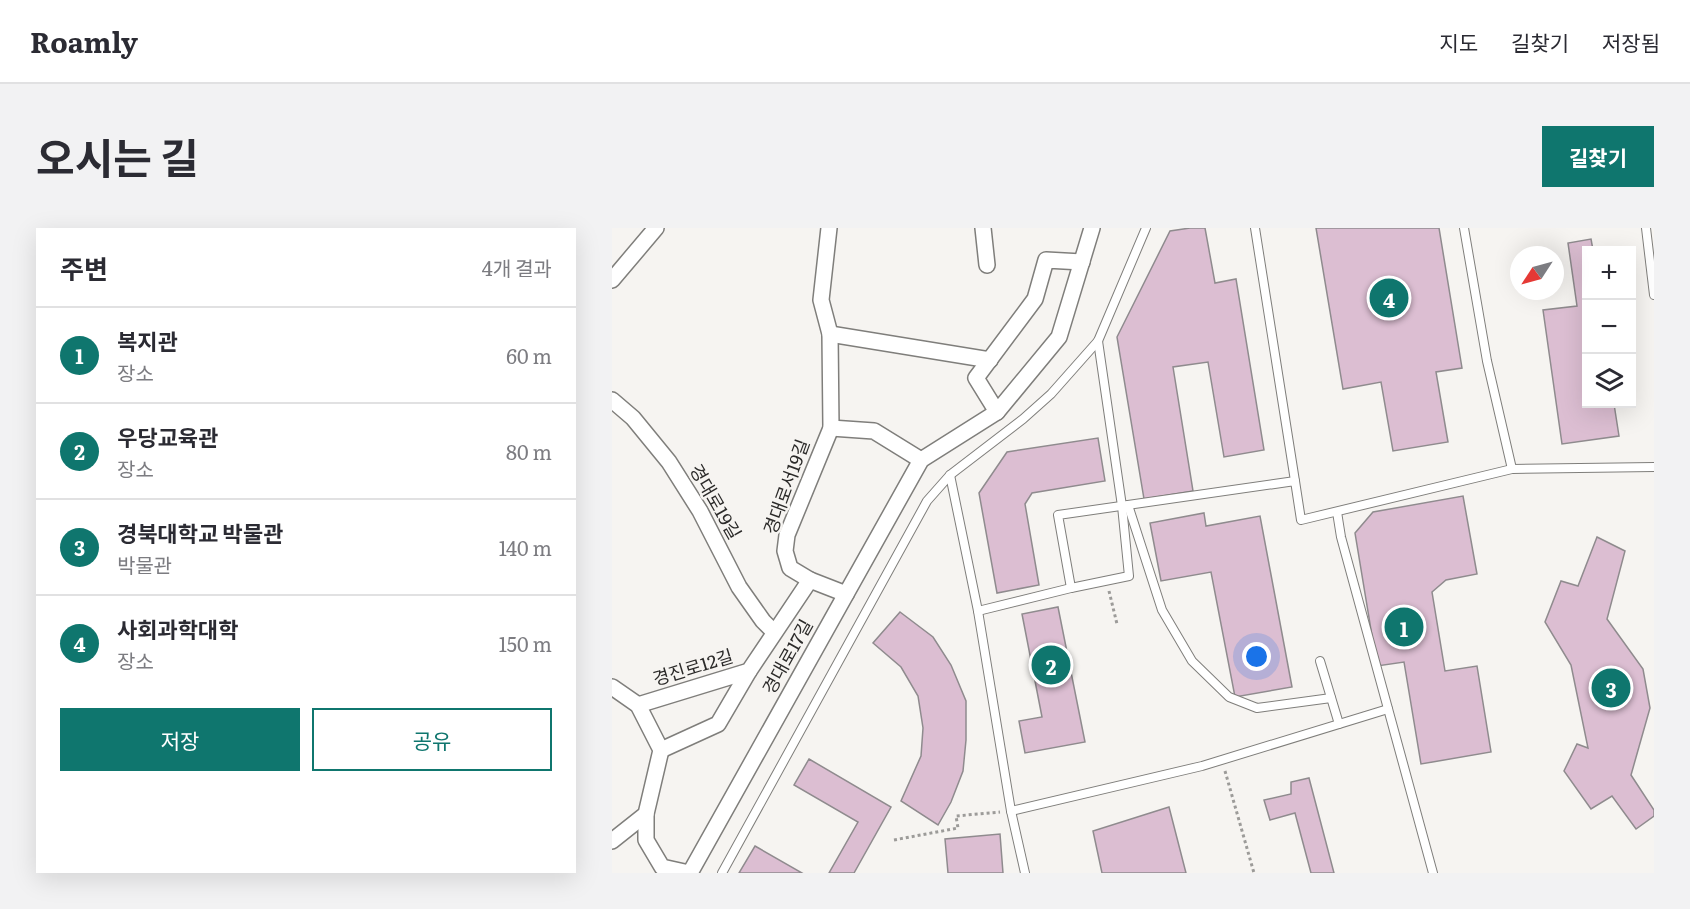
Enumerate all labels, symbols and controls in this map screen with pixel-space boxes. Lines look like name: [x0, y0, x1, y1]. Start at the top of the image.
text: Roamly: [30, 20, 138, 62]
text: 지도: [1439, 26, 1478, 57]
text: 길찾기: [1511, 26, 1569, 57]
text: 저장됨: [1602, 26, 1660, 57]
text: 오시는 길: [36, 125, 199, 187]
button: 길찾기: [1542, 126, 1654, 187]
north arrow: [1510, 246, 1564, 300]
map controls: [1582, 246, 1636, 408]
button: +: [1582, 246, 1636, 300]
text: 주변: [60, 248, 108, 287]
text: 4개 결과: [482, 252, 552, 282]
pin: 4: [1370, 276, 1408, 320]
button: −: [1582, 300, 1636, 354]
text: 복지관: [117, 324, 178, 357]
text: 1: [75, 340, 84, 370]
text: 60 m: [506, 340, 552, 370]
button: layers: [1582, 354, 1636, 408]
text: 장소: [117, 357, 154, 387]
text: 우당교육관: [117, 420, 218, 453]
street label: 경대로서19길: [756, 435, 815, 538]
text: 2: [74, 436, 85, 466]
text: 80 m: [506, 436, 552, 466]
text: 장소: [117, 453, 154, 483]
street label: 경대로19길: [684, 459, 749, 544]
text: 경북대학교 박물관: [117, 516, 283, 549]
text: 3: [74, 532, 85, 562]
text: 140 m: [499, 532, 552, 562]
text: 박물관: [117, 549, 172, 579]
pin: 1: [1384, 604, 1424, 650]
text: 사회과학대학: [117, 612, 238, 645]
street label: 경대로17길: [755, 614, 818, 699]
text: 4: [73, 628, 86, 658]
text: 150 m: [499, 628, 552, 658]
street label: 경진로12길: [649, 642, 736, 692]
pin: 2: [1032, 642, 1070, 688]
your location: [1242, 642, 1271, 671]
text: 장소: [117, 645, 154, 675]
pin: 3: [1592, 666, 1630, 710]
button: 저장: [60, 708, 300, 771]
button: 공유: [312, 708, 552, 771]

